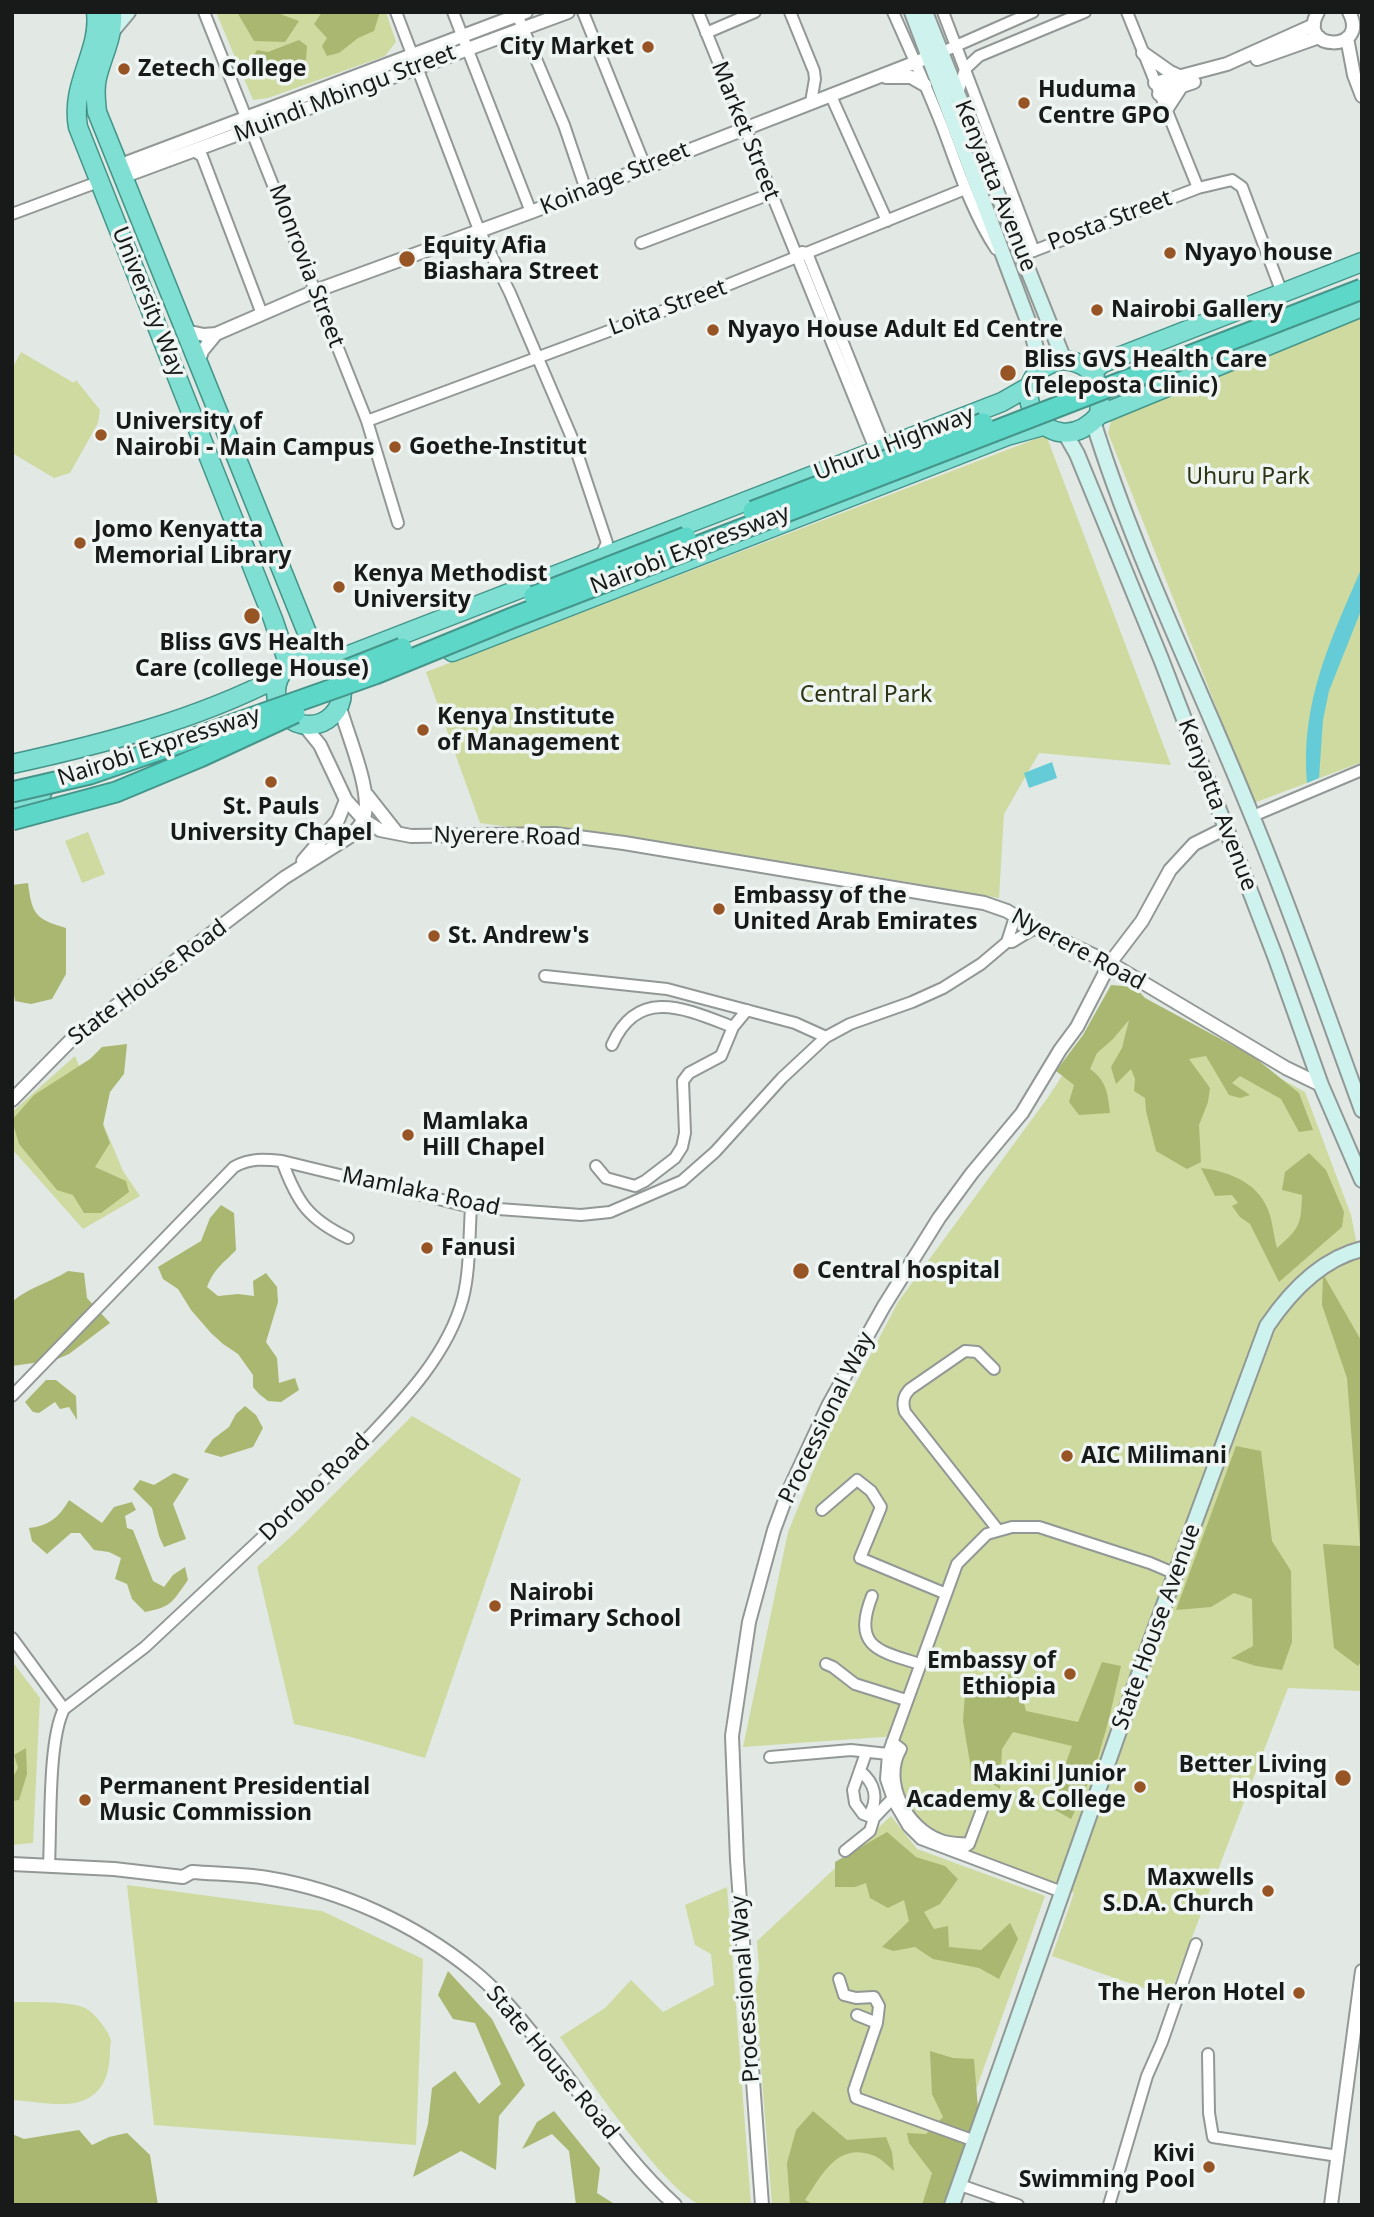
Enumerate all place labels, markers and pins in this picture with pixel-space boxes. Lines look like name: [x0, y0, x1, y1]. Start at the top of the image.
place label: City Market: [500, 33, 634, 61]
marker: City Market: [640, 39, 656, 55]
place label: Zetech College: [138, 55, 306, 83]
marker: Zetech College: [116, 61, 132, 77]
place label: Huduma Centre GPO: [1038, 76, 1170, 130]
marker: Huduma Centre GPO: [1016, 95, 1032, 111]
place label: Equity Afia Biashara Street: [423, 232, 599, 286]
place label: Nyayo house: [1184, 239, 1333, 267]
marker: Nyayo house: [1162, 245, 1178, 261]
marker: Equity Afia Biashara Street: [397, 249, 417, 269]
place label: Nairobi Gallery: [1111, 296, 1283, 324]
marker: Nairobi Gallery: [1089, 302, 1105, 318]
place label: Nyayo House Adult Ed Centre: [727, 316, 1063, 344]
marker: Nyayo House Adult Ed Centre: [705, 322, 721, 338]
place label: Bliss GVS Health Care (Teleposta Clinic): [1024, 346, 1267, 400]
marker: Bliss GVS Health Care (Teleposta Clinic): [998, 363, 1018, 383]
place label: University of Nairobi - Main Campus: [115, 408, 375, 462]
marker: University of Nairobi - Main Campus: [93, 427, 109, 443]
place label: Goethe-Institut: [409, 433, 587, 461]
marker: Goethe-Institut: [387, 439, 403, 455]
place label: Jomo Kenyatta Memorial Library: [94, 516, 291, 570]
marker: Jomo Kenyatta Memorial Library: [72, 535, 88, 551]
place label: Kenya Methodist University: [353, 560, 548, 614]
marker: Kenya Methodist University: [331, 579, 347, 595]
marker: Bliss GVS Health Care (college House): [242, 606, 262, 626]
place label: Bliss GVS Health Care (college House): [135, 629, 369, 683]
place label: Kenya Institute of Management: [437, 703, 620, 757]
marker: Kenya Institute of Management: [415, 722, 431, 738]
marker: St. Pauls University Chapel: [263, 774, 279, 790]
place label: St. Pauls University Chapel: [170, 793, 372, 847]
place label: Embassy of the United Arab Emirates: [733, 882, 978, 936]
marker: Embassy of the United Arab Emirates: [711, 901, 727, 917]
place label: St. Andrew's: [448, 922, 589, 950]
marker: St. Andrew's: [426, 928, 442, 944]
place label: Mamlaka Hill Chapel: [422, 1108, 545, 1162]
marker: Mamlaka Hill Chapel: [400, 1127, 416, 1143]
place label: Fanusi: [441, 1234, 516, 1262]
marker: Fanusi: [419, 1240, 435, 1256]
place label: Central hospital: [817, 1257, 1000, 1285]
marker: Central hospital: [791, 1261, 811, 1281]
place label: AIC Milimani: [1081, 1442, 1227, 1470]
marker: AIC Milimani: [1059, 1448, 1075, 1464]
place label: Nairobi Primary School: [509, 1579, 681, 1633]
marker: Nairobi Primary School: [487, 1598, 503, 1614]
place label: Embassy of Ethiopia: [927, 1647, 1056, 1701]
marker: Embassy of Ethiopia: [1062, 1666, 1078, 1682]
place label: Better Living Hospital: [1179, 1751, 1327, 1805]
place label: Makini Junior Academy & College: [907, 1760, 1126, 1814]
marker: Better Living Hospital: [1333, 1768, 1353, 1788]
place label: Permanent Presidential Music Commission: [99, 1773, 370, 1827]
marker: Makini Junior Academy & College: [1132, 1779, 1148, 1795]
marker: Permanent Presidential Music Commission: [77, 1792, 93, 1808]
place label: Maxwells S.D.A. Church: [1103, 1864, 1254, 1918]
marker: Maxwells S.D.A. Church: [1260, 1883, 1276, 1899]
place label: The Heron Hotel: [1098, 1979, 1285, 2007]
marker: The Heron Hotel: [1291, 1985, 1307, 2001]
place label: Kivi Swimming Pool: [1019, 2140, 1195, 2194]
marker: Kivi Swimming Pool: [1201, 2159, 1217, 2175]

